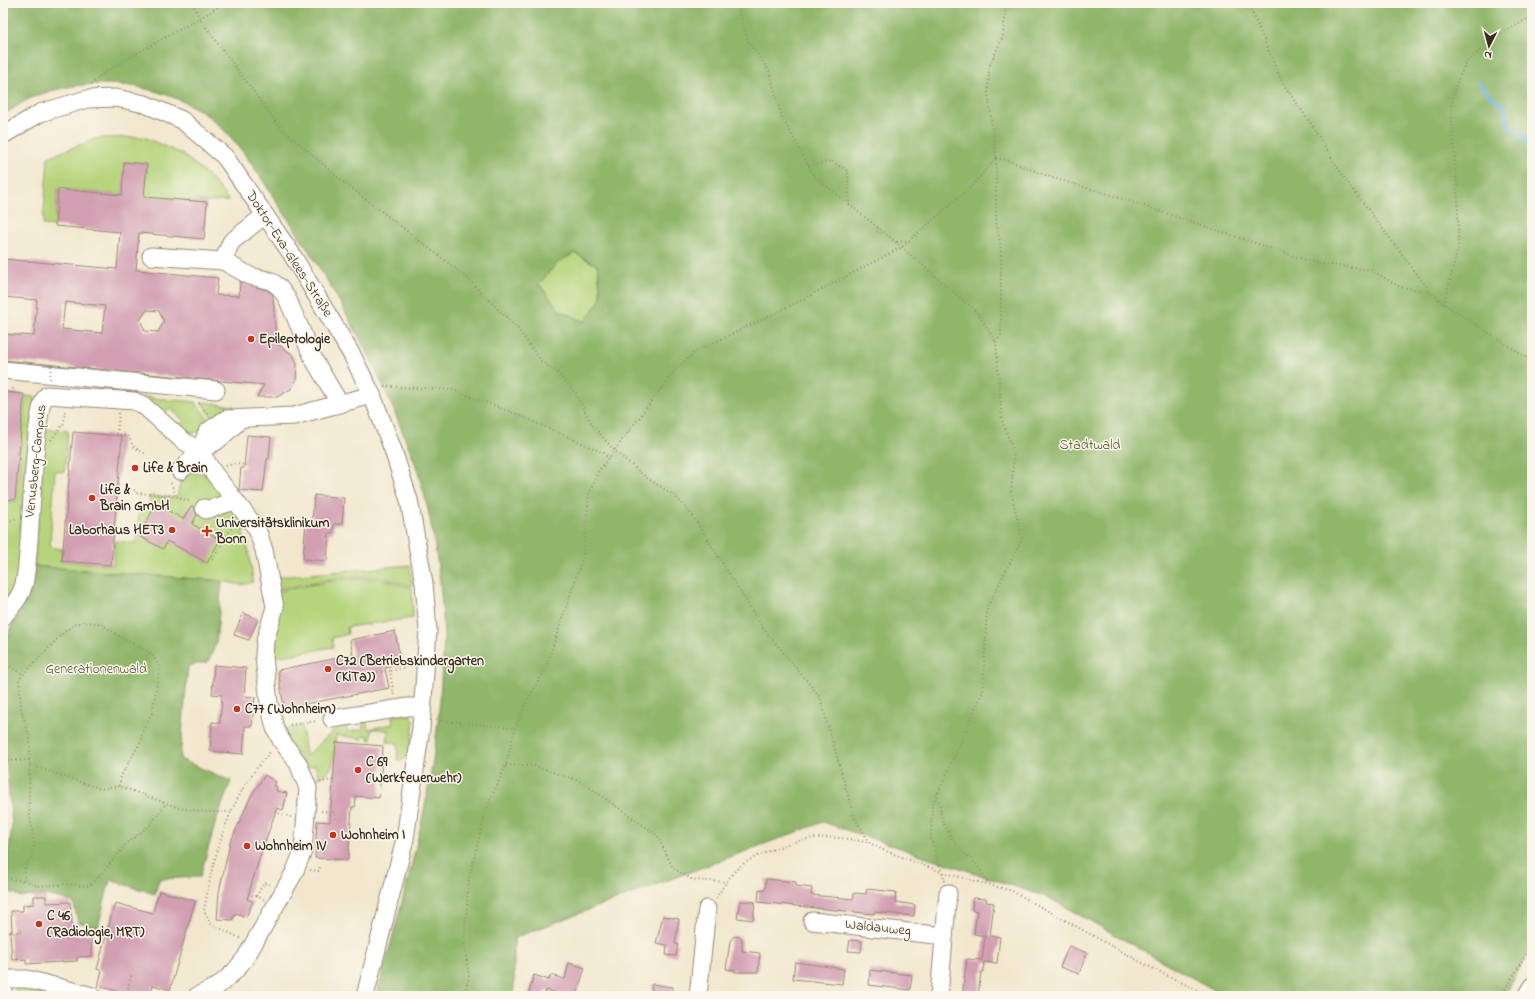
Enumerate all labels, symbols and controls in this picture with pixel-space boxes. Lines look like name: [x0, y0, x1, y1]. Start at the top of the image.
north arrow: [1469, 26, 1509, 66]
text: N: [1484, 47, 1493, 63]
street label: Doktor-Eva-Glees-Straße: [240, 186, 338, 322]
place label: Epileptologie: [259, 329, 331, 352]
marker: Epileptologie: [246, 334, 256, 344]
street label: Venusberg-Campus: [20, 404, 53, 519]
park label: Stadtwald: [1060, 435, 1121, 456]
place label: Life & Brain: [143, 458, 208, 479]
marker: Life & Brain: [130, 463, 140, 473]
place label: Life & Brain GmbH: [99, 480, 169, 517]
marker: Life & Brain GmbH: [87, 493, 97, 503]
place label: Universitätsklinikum Bonn: [215, 513, 329, 550]
place label: Laborhaus HET3: [69, 520, 164, 541]
marker: Laborhaus HET3: [167, 525, 177, 535]
marker: Universitätsklinikum Bonn: [201, 525, 213, 537]
place label: C72 (Betriebskindergarten (KiTa)): [335, 651, 484, 688]
park label: Generationenwald: [45, 659, 147, 680]
marker: C72 (Betriebskindergarten (KiTa)): [323, 664, 333, 674]
place label: C77 (Wohnheim): [245, 699, 336, 720]
marker: C77 (Wohnheim): [232, 704, 242, 714]
place label: C 69 (Werkfeuerwehr): [365, 752, 462, 789]
marker: C 69 (Werkfeuerwehr): [353, 765, 363, 775]
place label: Wohnheim I: [341, 825, 405, 846]
marker: Wohnheim I: [328, 830, 338, 840]
place label: Wohnheim IV: [255, 836, 326, 857]
marker: Wohnheim IV: [242, 841, 252, 851]
place label: C 46 (Radiologie, MRT): [46, 906, 145, 945]
street label: Waldauweg: [844, 914, 912, 943]
marker: C 46 (Radiologie, MRT): [34, 919, 44, 929]

